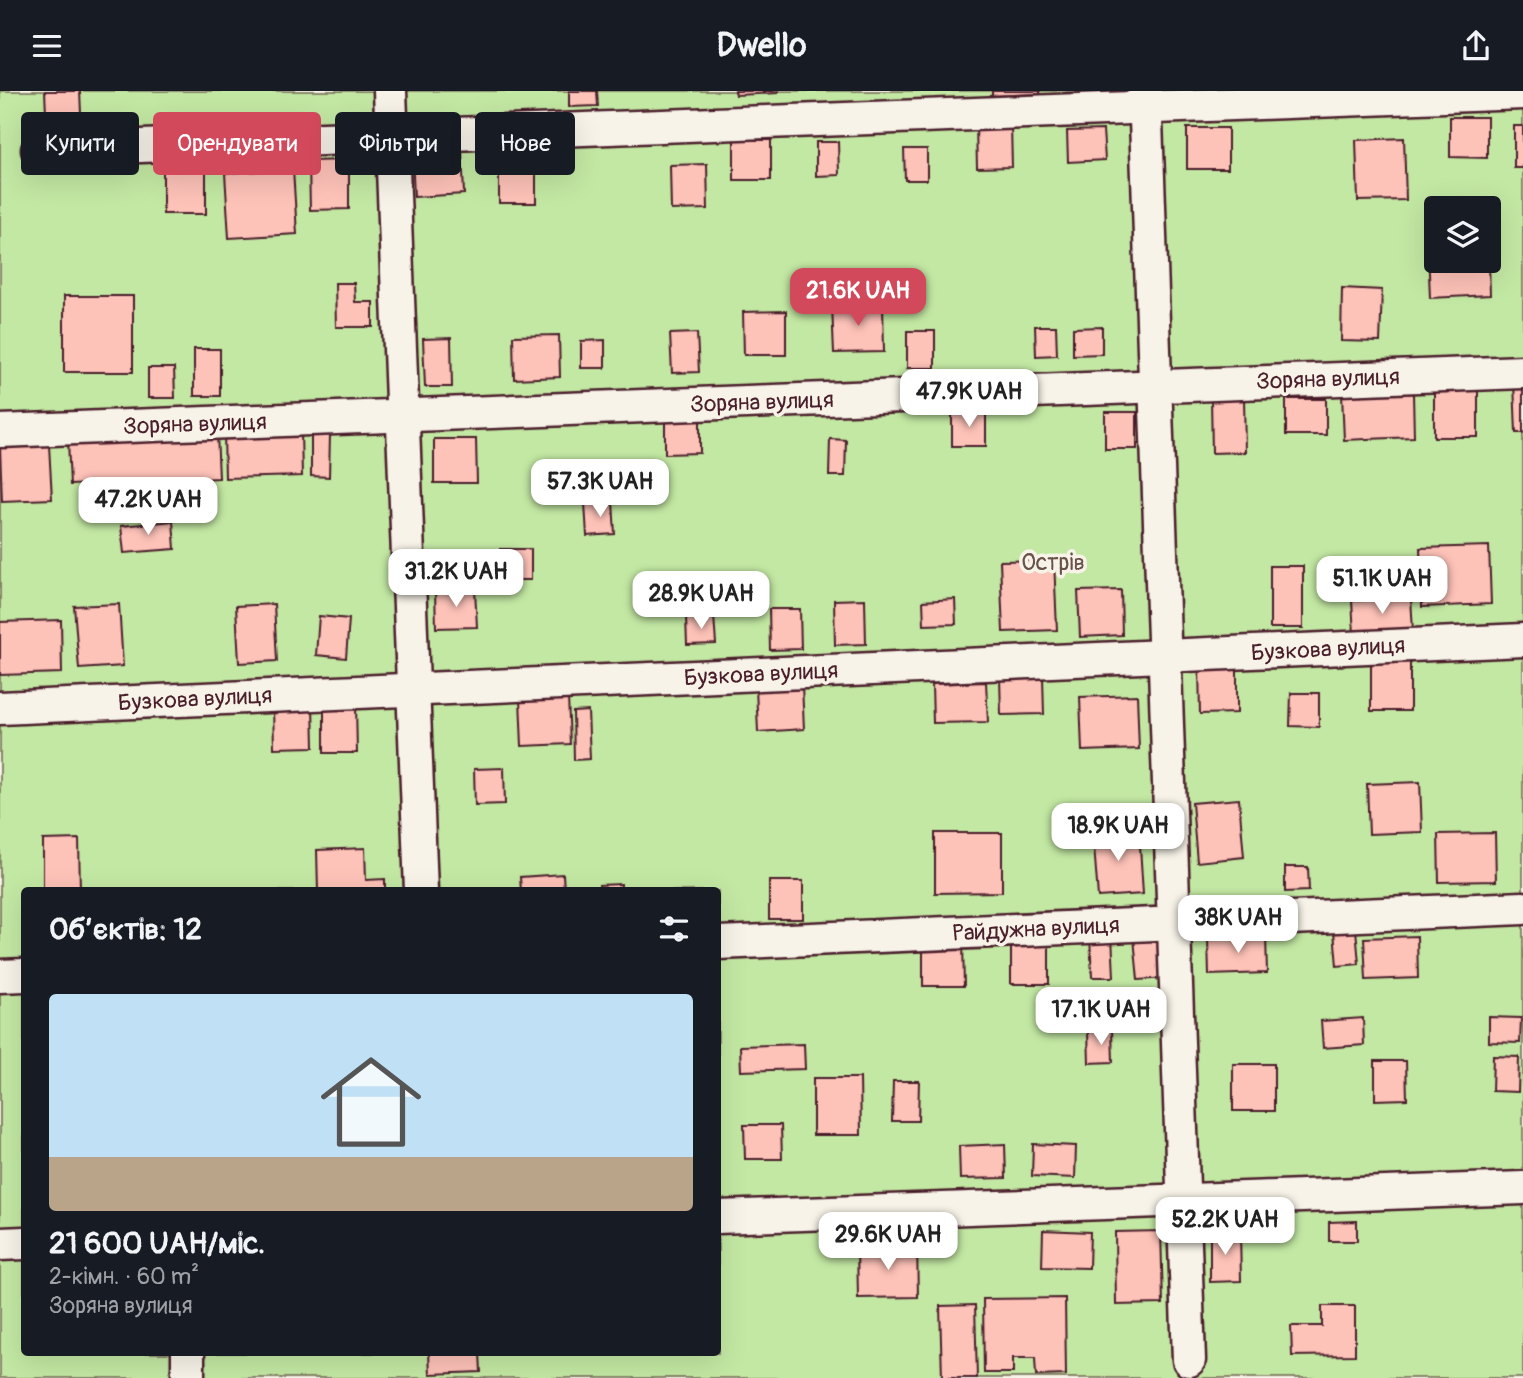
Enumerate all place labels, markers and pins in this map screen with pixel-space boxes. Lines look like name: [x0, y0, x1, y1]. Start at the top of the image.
pin: 21.6K UAH: [778, 268, 938, 328]
pin: 47.9K UAH: [889, 369, 1049, 429]
pin: 57.3K UAH: [520, 459, 680, 519]
pin: 47.2K UAH: [68, 477, 228, 537]
pin: 31.2K UAH: [376, 549, 536, 609]
pin: 51.1K UAH: [1302, 557, 1462, 616]
pin: 28.9K UAH: [621, 571, 781, 631]
pin: 18.9K UAH: [1038, 803, 1198, 863]
pin: 38K UAH: [1173, 895, 1303, 955]
pin: 17.1K UAH: [1021, 988, 1181, 1047]
pin: 52.2K UAH: [1145, 1197, 1305, 1257]
pin: 29.6K UAH: [808, 1213, 968, 1272]

